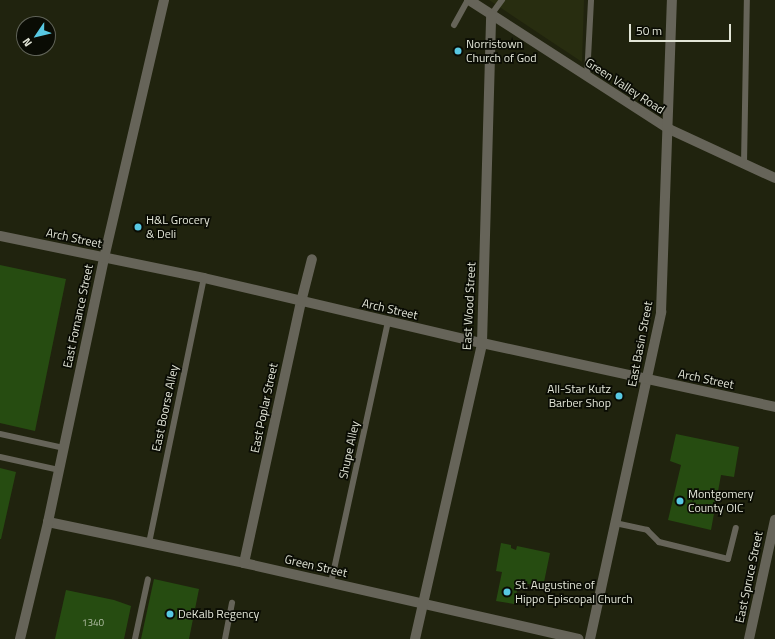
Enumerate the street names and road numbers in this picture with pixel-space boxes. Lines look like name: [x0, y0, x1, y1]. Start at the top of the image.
street label: Green Valley Road: [583, 55, 667, 117]
street label: Arch Street: [45, 225, 103, 251]
street label: East Wood Street: [460, 262, 478, 350]
street label: East Fornance Street: [60, 263, 96, 369]
street label: Arch Street: [361, 296, 419, 322]
street label: East Basin Street: [625, 300, 655, 388]
street label: East Poplar Street: [247, 362, 281, 454]
street label: East Boorse Alley: [149, 363, 181, 453]
street label: Arch Street: [677, 366, 735, 392]
street label: Shupe Alley: [336, 420, 362, 480]
street label: East Spruce Street: [732, 530, 766, 624]
street label: Green Street: [283, 552, 349, 580]

